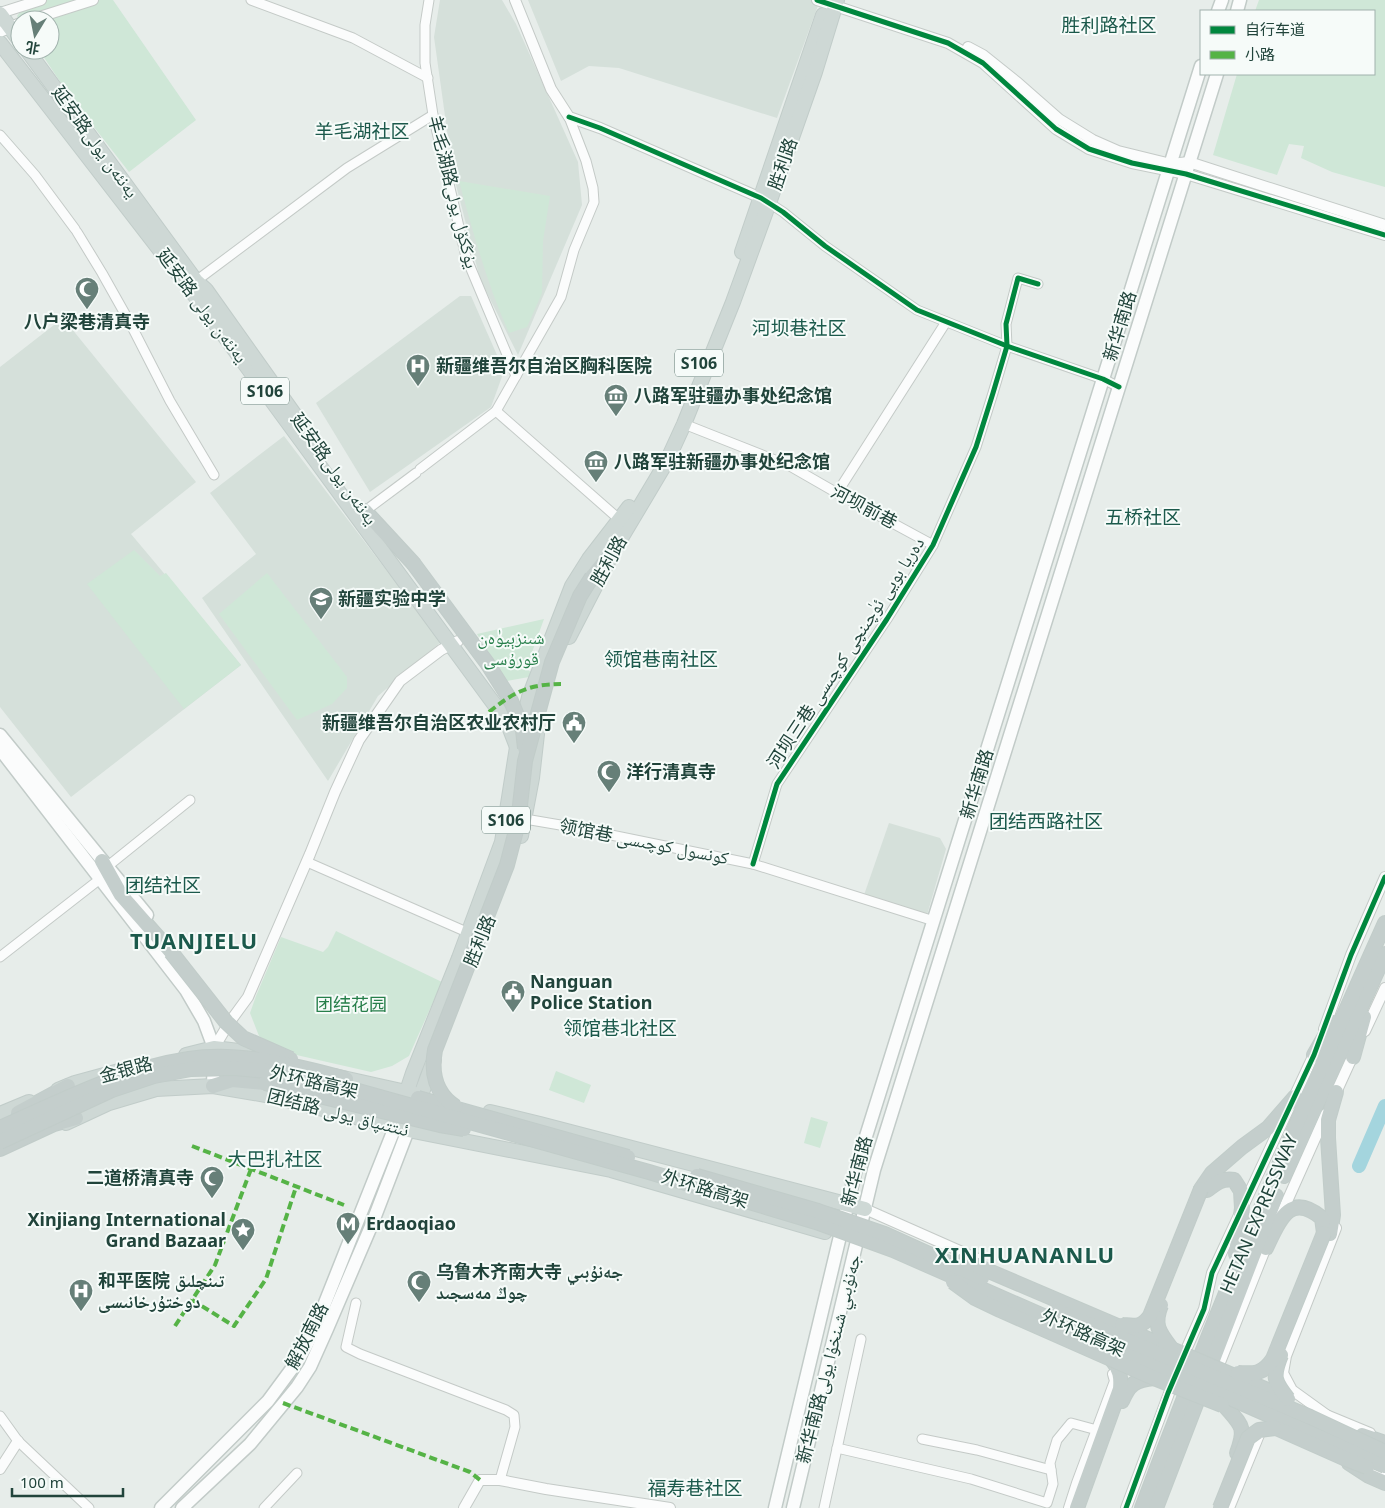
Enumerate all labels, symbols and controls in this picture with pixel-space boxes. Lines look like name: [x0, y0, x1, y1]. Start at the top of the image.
north arrow: [10, 10, 60, 60]
legend: [1200, 10, 1375, 75]
district label: 胜利路社区: [1061, 12, 1157, 38]
text: 自行车道: [1245, 19, 1305, 39]
text: 北: [24, 38, 41, 59]
text: 小路: [1245, 44, 1275, 64]
street label: 延安路يەنئەن يولى: [47, 81, 145, 202]
street label: 羊毛湖路يۇڭكۆل يولى: [423, 113, 485, 271]
district label: 羊毛湖社区: [314, 118, 410, 144]
street label: 胜利路: [762, 134, 802, 193]
street label: 延安路 يەنئەن يولى: [152, 243, 254, 367]
mosque icon: 八户梁巷清真寺: [74, 276, 100, 310]
street label: 新华南路: [1097, 288, 1141, 364]
place label: 八户梁巷清真寺: [24, 309, 150, 333]
district label: 河坝巷社区: [751, 315, 847, 341]
road number: S106: [675, 349, 723, 376]
hospital icon: 新疆维吾尔自治区胸科医院: [405, 353, 431, 387]
place label: 新疆维吾尔自治区胸科医院: [436, 353, 652, 377]
road number: S106: [241, 378, 289, 404]
museum icon: 八路军驻疆办事处纪念馆: [603, 383, 629, 417]
place label: 八路军驻疆办事处纪念馆: [634, 383, 832, 407]
street label: 延安路يەنئەن يولى: [286, 408, 384, 529]
museum icon: 八路军驻新疆办事处纪念馆: [583, 449, 609, 483]
place label: 八路军驻新疆办事处纪念馆: [614, 449, 830, 473]
street label: 河坝前巷: [827, 479, 902, 534]
district label: 五桥社区: [1105, 504, 1181, 530]
street label: 胜利路: [585, 531, 632, 590]
street label: 河坝三巷 دەريا بويى ئۈچىنچى كوچىسى: [761, 532, 929, 773]
school or university icon: 新疆实验中学: [308, 586, 334, 620]
place label: 新疆实验中学: [338, 586, 446, 610]
park label: شىنزېيۈەن قورۇسى: [477, 625, 545, 670]
district label: 领馆巷南社区: [604, 646, 718, 672]
place label: 新疆维吾尔自治区农业农村厅: [322, 710, 556, 734]
public building icon: 新疆维吾尔自治区农业农村厅: [561, 710, 587, 744]
street label: 新华南路: [954, 746, 998, 822]
mosque icon: 洋行清真寺: [596, 759, 622, 793]
place label: 洋行清真寺: [626, 759, 716, 783]
road number: S106: [482, 806, 530, 834]
district label: 团结西路社区: [989, 808, 1103, 834]
street label: 领馆巷 كونسول كوچىسى: [557, 813, 732, 869]
district label: 团结社区: [125, 872, 201, 898]
street label: 胜利路: [458, 911, 500, 970]
district label: TUANJIELU: [130, 925, 258, 955]
place label: Nanguan Police Station: [530, 969, 653, 1014]
public building icon: Nanguan Police Station: [500, 979, 526, 1013]
park label: 团结花园: [315, 992, 387, 1016]
district label: 领馆巷北社区: [563, 1015, 677, 1041]
street label: 金银路: [97, 1050, 155, 1088]
street label: 外环路高架: [268, 1059, 361, 1103]
street label: 团结路 ئىتتىپاق يولى: [265, 1083, 412, 1141]
street label: HETAN EXPRESSWAY: [1214, 1129, 1303, 1297]
street label: 新华南路: [835, 1133, 877, 1209]
district label: 大巴扎社区: [227, 1146, 323, 1172]
street label: 外环路高架: [659, 1163, 752, 1213]
place label: 二道桥清真寺: [86, 1165, 194, 1189]
mosque icon: 二道桥清真寺: [199, 1165, 225, 1199]
place label: Xinjiang International Grand Bazaar: [27, 1207, 226, 1252]
metro station icon: Erdaoqiao: [335, 1211, 361, 1245]
place label: Erdaoqiao: [366, 1211, 456, 1235]
place icon: Xinjiang International Grand Bazaar: [230, 1217, 256, 1251]
district label: XINHUANANLU: [935, 1239, 1115, 1269]
street label: 新华南路جەنۇبىي شىنخۇا يولى: [790, 1252, 869, 1467]
place label: 乌鲁木齐南大寺 جەنۇبىي چوڭ مەسجىد: [436, 1259, 623, 1304]
place label: 和平医院 تىنچلىق دوختۇرخانىسى: [98, 1268, 224, 1313]
mosque icon: 乌鲁木齐南大寺 جەنۇبىي چوڭ مەسجىد: [406, 1269, 432, 1303]
hospital icon: 和平医院 تىنچلىق دوختۇرخانىسى: [68, 1278, 94, 1312]
street label: 解放南路: [279, 1298, 333, 1373]
street label: 外环路高架: [1037, 1303, 1129, 1361]
scale bar: [12, 1466, 124, 1498]
text: 100 m: [20, 1472, 64, 1492]
district label: 福寿巷社区: [647, 1475, 743, 1501]

